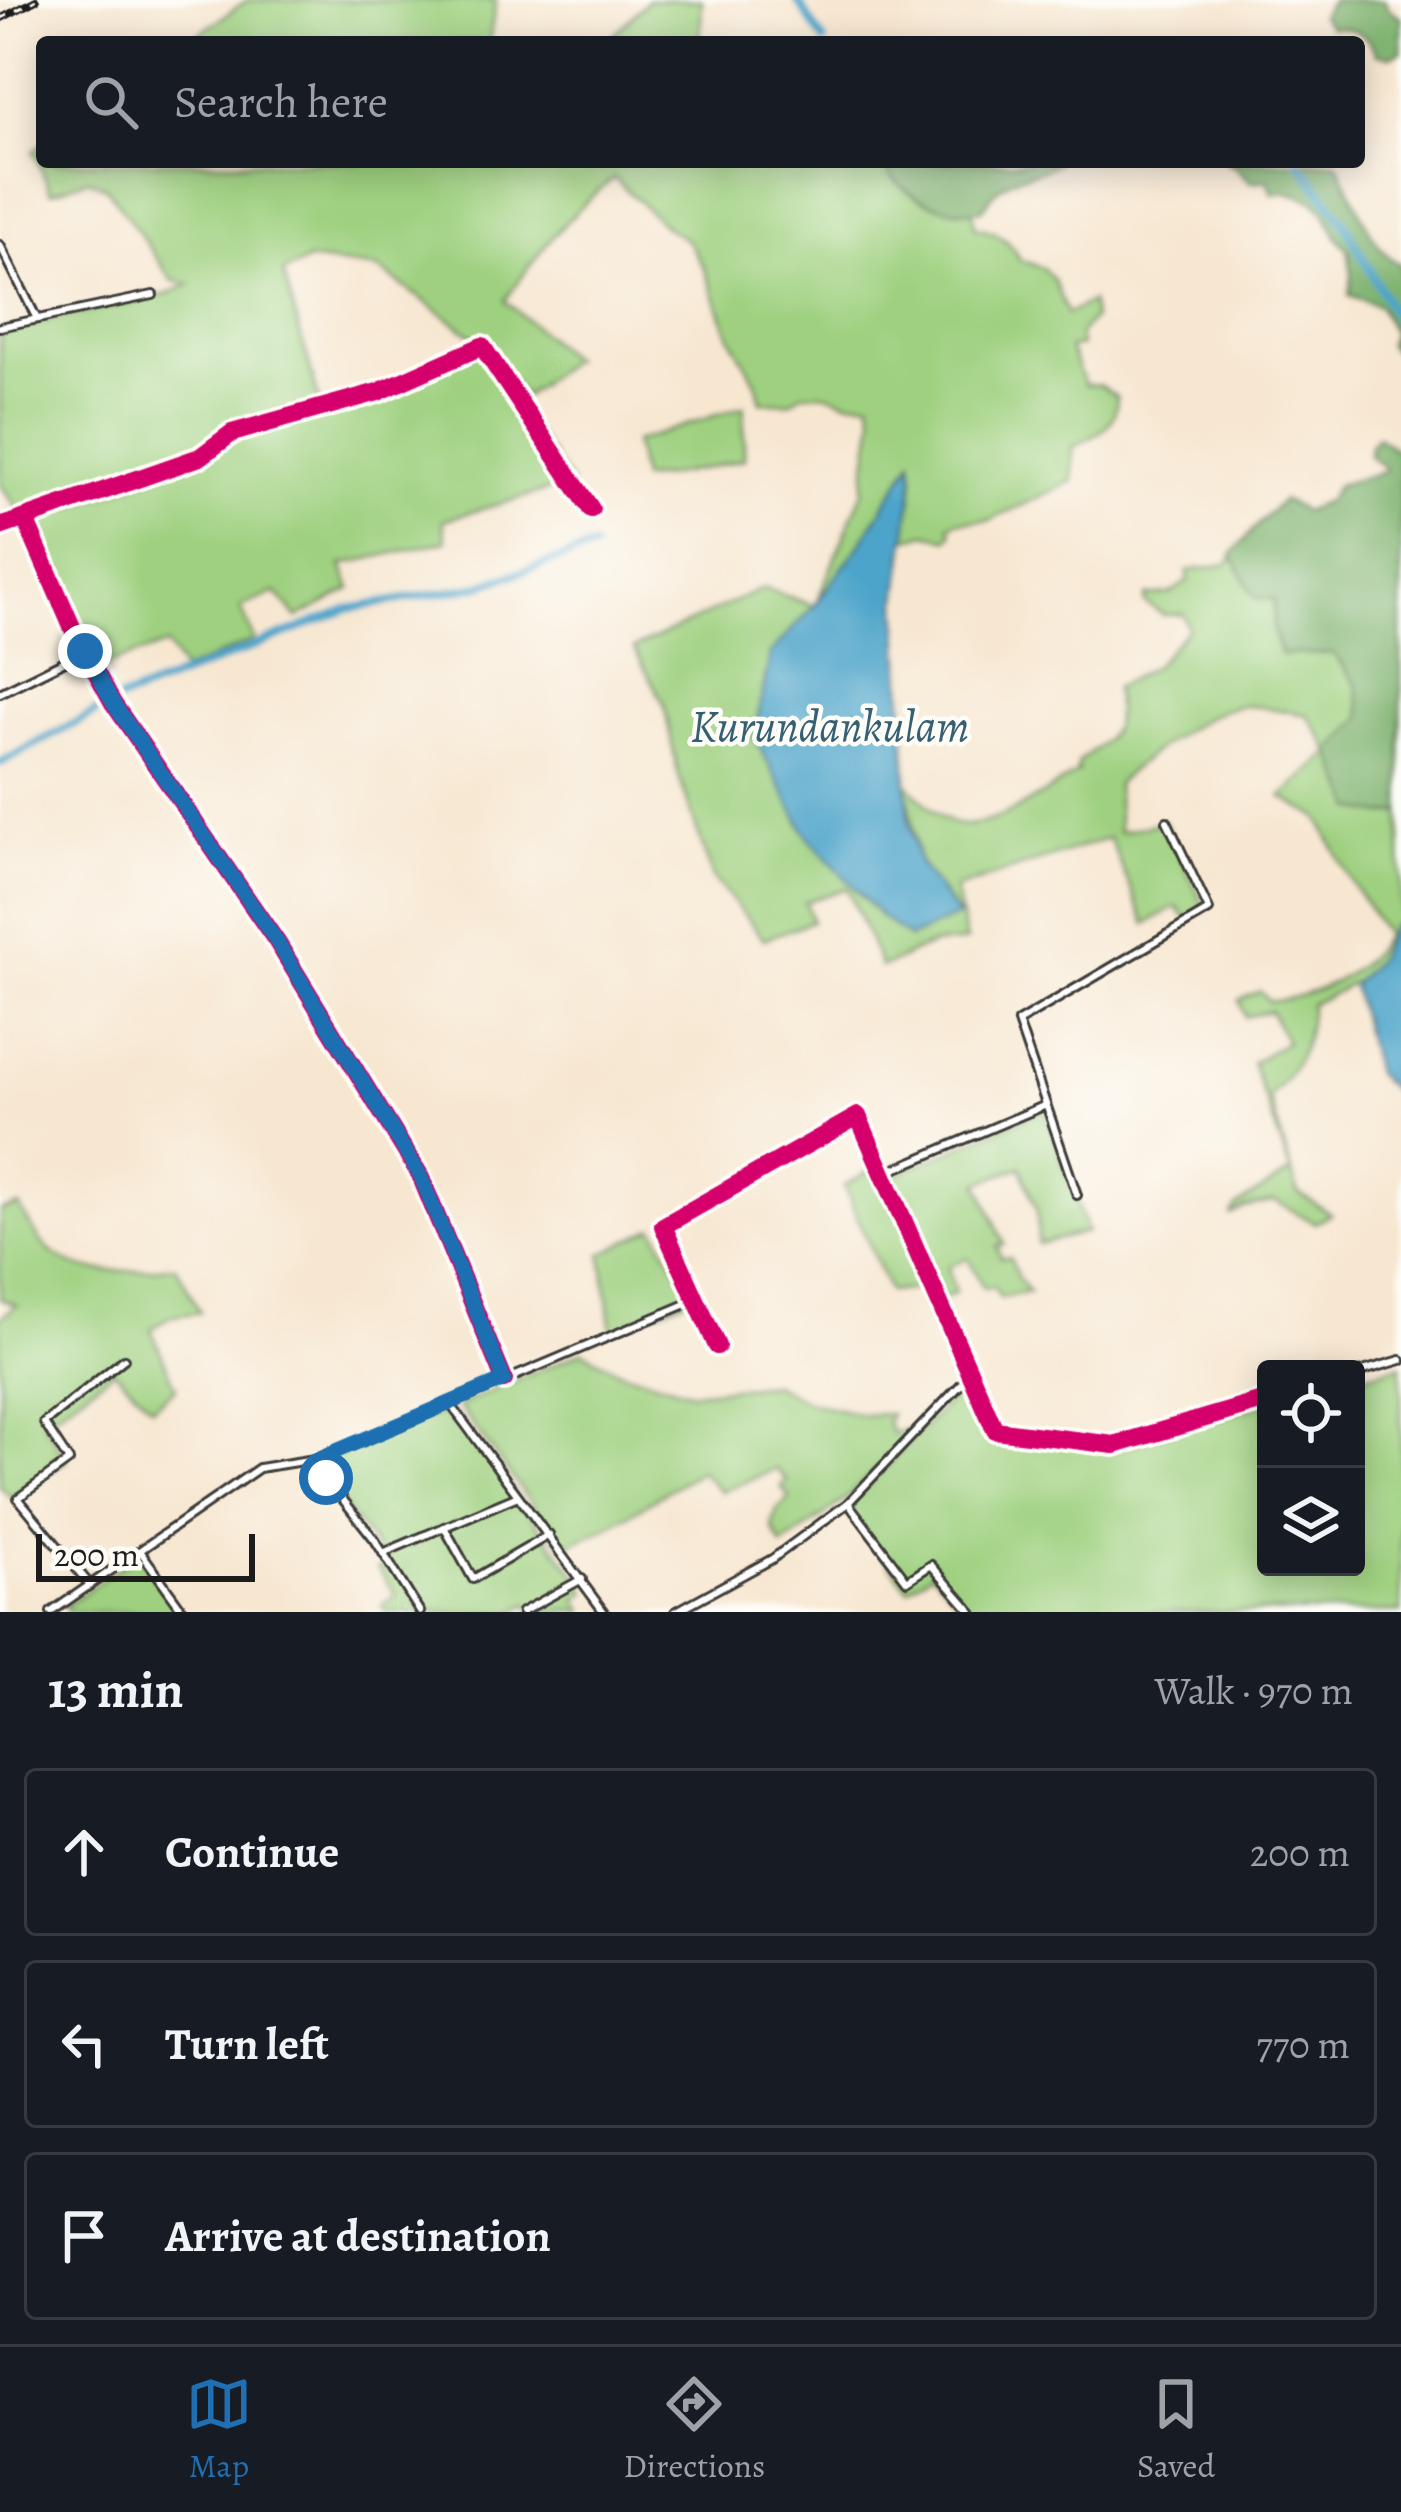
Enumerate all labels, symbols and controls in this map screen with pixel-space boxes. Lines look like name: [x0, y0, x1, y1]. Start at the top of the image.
search box: [36, 36, 1365, 168]
icon: search: [78, 69, 144, 135]
text: Search here: [174, 71, 388, 133]
route end: [58, 624, 112, 678]
water label: Kurundankulam: [691, 695, 969, 757]
map controls: [1257, 1360, 1365, 1576]
button: locate: [1257, 1360, 1365, 1468]
route start: [299, 1451, 353, 1505]
button: layers: [1257, 1468, 1365, 1576]
scale bar: [36, 1528, 255, 1581]
text: 200 m: [54, 1532, 139, 1577]
text: 13 min: [48, 1655, 183, 1725]
text: Walk · 970 m: [1154, 1664, 1353, 1717]
icon: ahead: [51, 1819, 117, 1885]
text: Continue: [165, 1821, 339, 1883]
text: 200 m: [1250, 1826, 1350, 1879]
icon: left: [51, 2011, 117, 2077]
text: Turn left: [165, 2013, 329, 2075]
text: 770 m: [1256, 2018, 1350, 2071]
icon: arrive: [51, 2203, 117, 2269]
text: Arrive at destination: [165, 2205, 551, 2267]
tab: Map: [186, 2371, 252, 2488]
tab: Directions: [624, 2371, 765, 2488]
tab: Saved: [1137, 2371, 1215, 2488]

